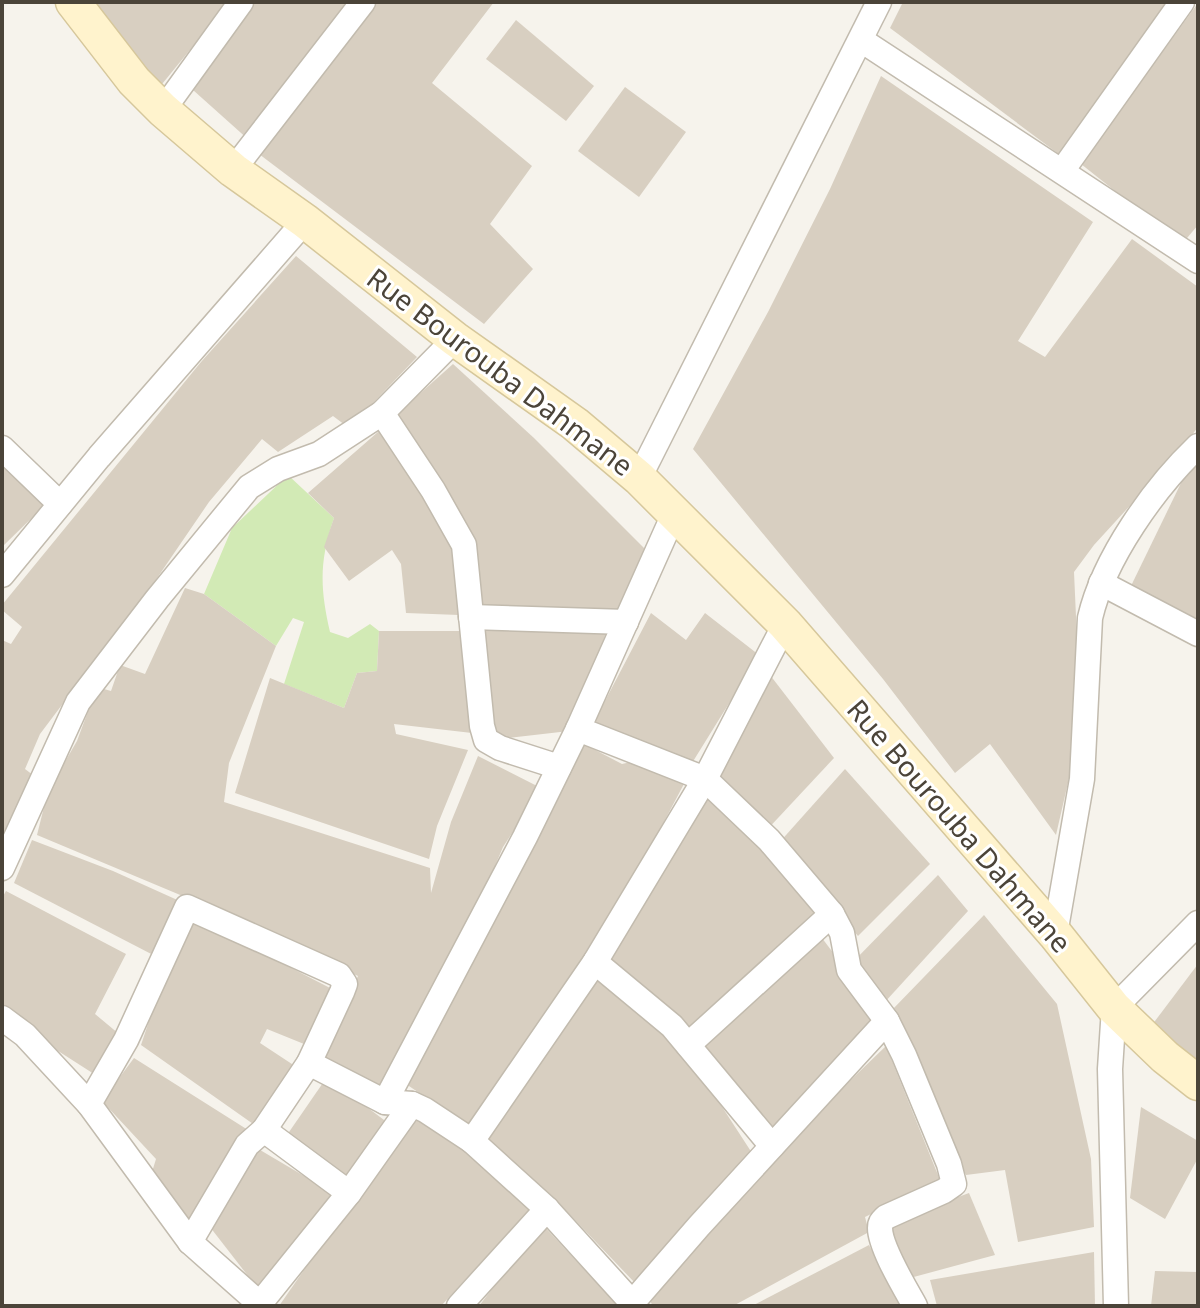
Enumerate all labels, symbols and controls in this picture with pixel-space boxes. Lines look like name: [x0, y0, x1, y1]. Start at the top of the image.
street label: Rue Bourouba Dahmane: [360, 258, 641, 484]
street label: Rue Bourouba Dahmane: [839, 691, 1080, 960]

